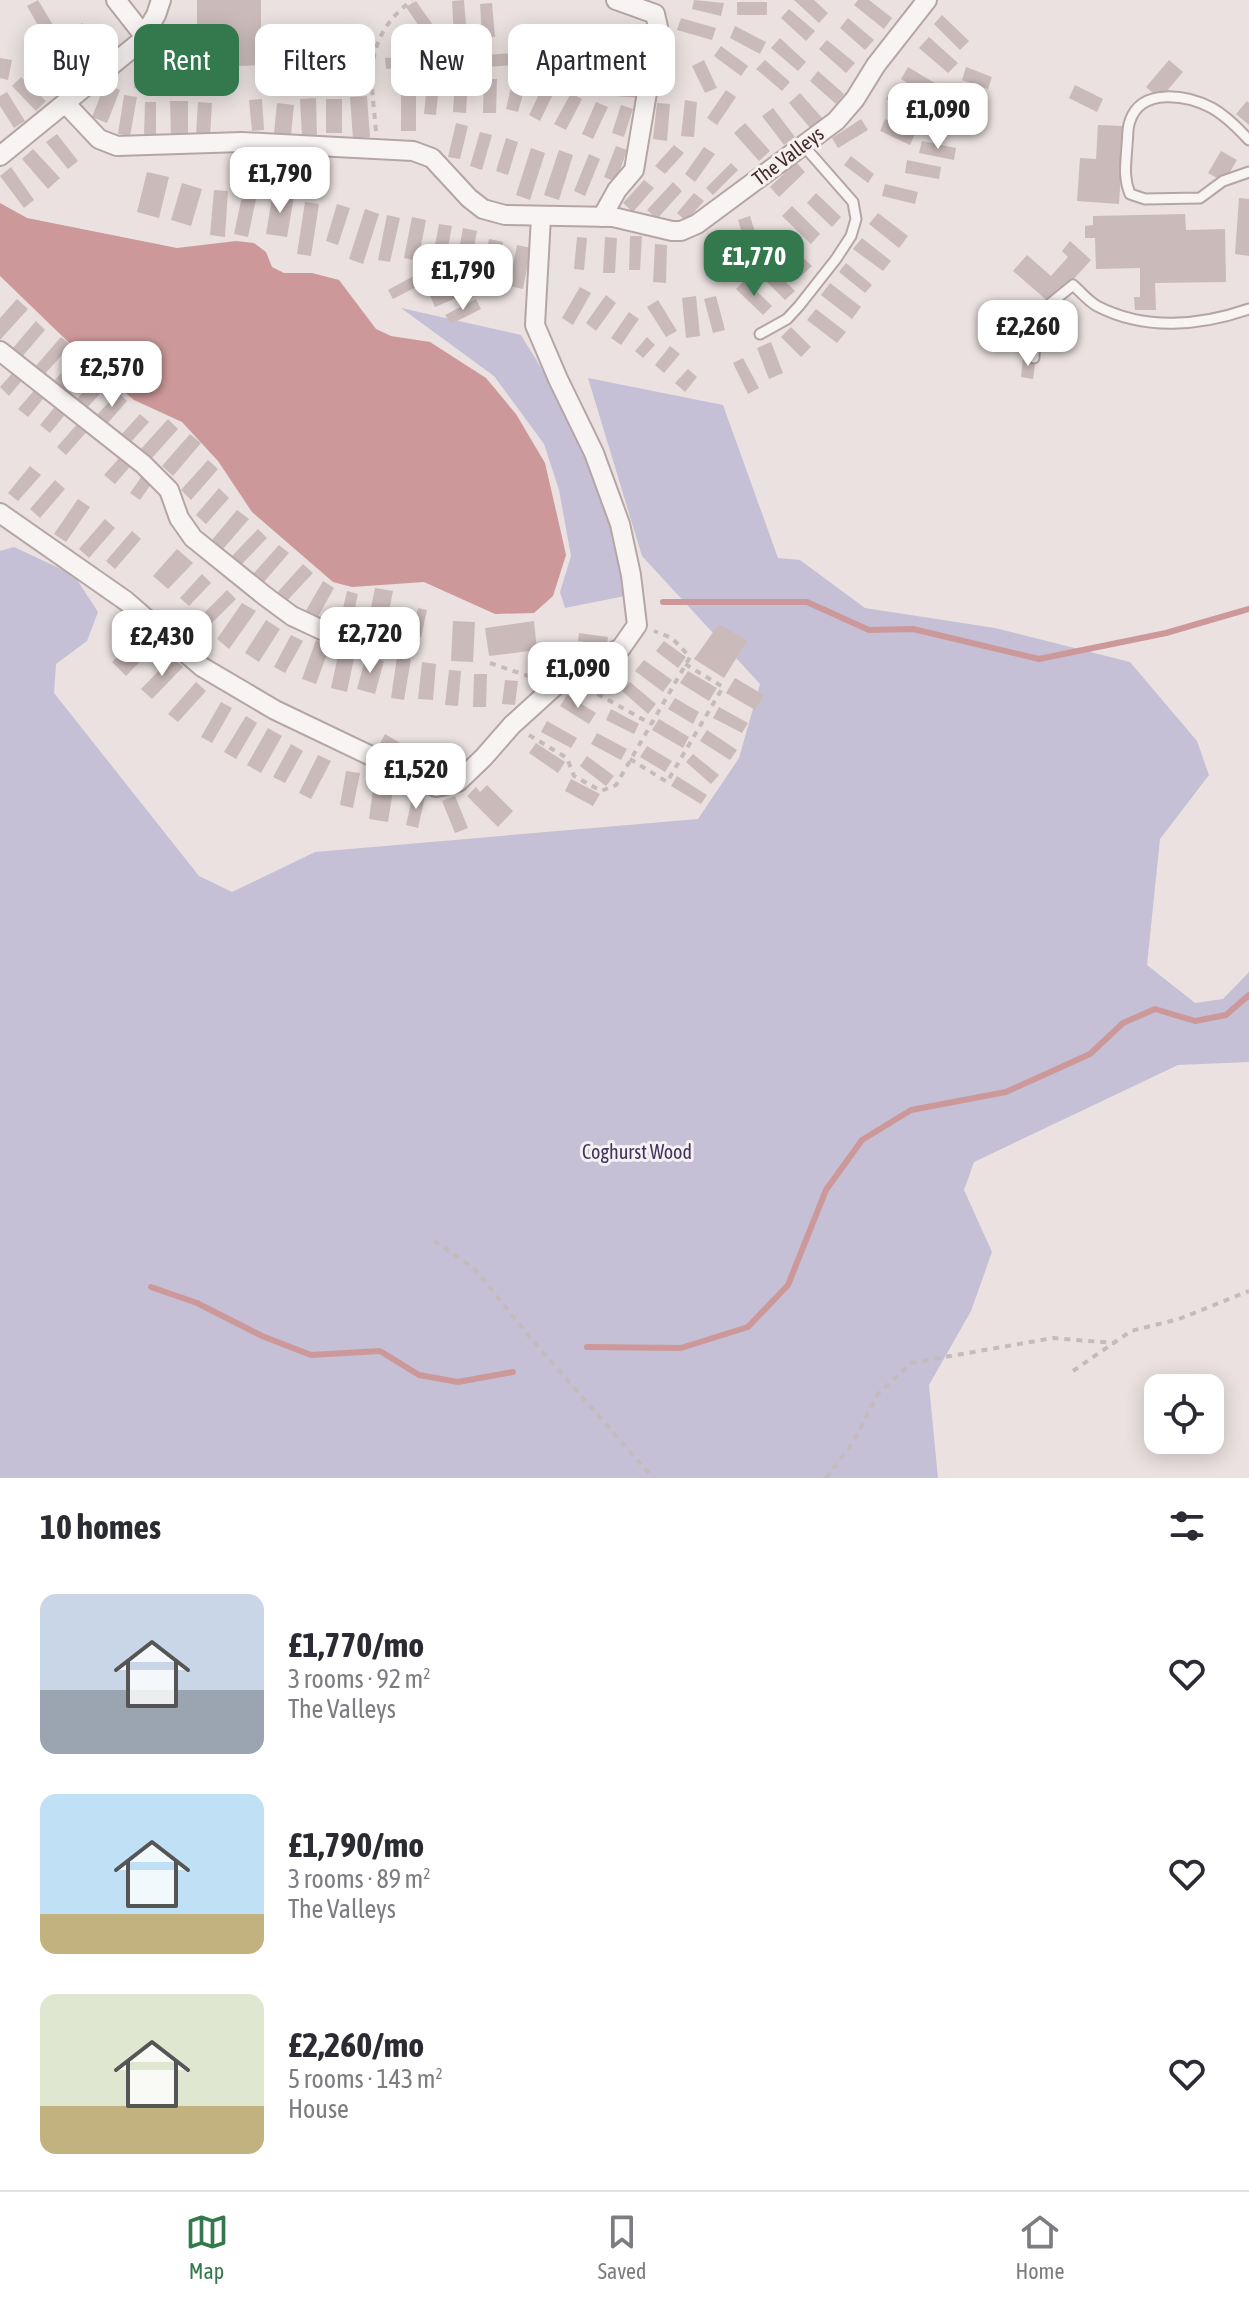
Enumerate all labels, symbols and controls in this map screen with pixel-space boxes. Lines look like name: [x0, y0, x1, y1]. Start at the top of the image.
chip: Buy: [24, 24, 118, 96]
chip: Rent: [134, 24, 239, 96]
chip: Filters: [255, 24, 375, 96]
chip: New: [391, 24, 492, 96]
chip: Apartment: [508, 24, 675, 96]
pin: £1,090: [873, 83, 1003, 151]
text: £1,090: [906, 94, 970, 124]
street label: The Valleys: [748, 121, 828, 190]
pin: £1,790: [215, 147, 345, 215]
text: £1,790: [248, 158, 312, 188]
pin: £1,770: [689, 230, 819, 298]
text: £1,770: [722, 241, 786, 271]
pin: £1,790: [398, 244, 528, 312]
text: £1,790: [431, 255, 495, 285]
pin: £2,260: [963, 300, 1093, 368]
text: £2,260: [996, 311, 1060, 341]
pin: £2,570: [47, 341, 177, 409]
text: £2,570: [80, 352, 144, 382]
pin: £2,720: [305, 607, 435, 675]
pin: £2,430: [97, 610, 227, 678]
text: £2,720: [338, 618, 402, 648]
text: £2,430: [130, 621, 194, 651]
pin: £1,090: [513, 642, 643, 710]
text: £1,090: [546, 653, 610, 683]
pin: £1,520: [351, 743, 481, 811]
text: £1,520: [384, 754, 448, 784]
park label: Coghurst Wood: [582, 1140, 692, 1163]
map controls: [1144, 1374, 1224, 1454]
button: locate: [1144, 1374, 1224, 1454]
icon: filters: [1165, 1504, 1209, 1548]
text: 10 homes: [40, 1507, 161, 1546]
text: £1,770/mo: [288, 1625, 424, 1664]
icon: home: [104, 1626, 200, 1722]
icon: heart: [1165, 1652, 1209, 1696]
text: 3 rooms · 92 m²: [288, 1664, 430, 1694]
text: The Valleys: [288, 1694, 396, 1724]
text: £1,790/mo: [288, 1825, 424, 1864]
icon: home: [104, 1826, 200, 1922]
icon: heart: [1165, 1852, 1209, 1896]
text: 3 rooms · 89 m²: [288, 1864, 430, 1894]
text: The Valleys: [288, 1894, 396, 1924]
text: £2,260/mo: [288, 2025, 424, 2064]
icon: home: [104, 2026, 200, 2122]
icon: heart: [1165, 2052, 1209, 2096]
text: 5 rooms · 143 m²: [288, 2064, 443, 2094]
text: House: [288, 2094, 349, 2124]
tab: Map: [185, 2210, 229, 2284]
tab: Saved: [598, 2210, 646, 2284]
tab: Home: [1015, 2210, 1064, 2284]

